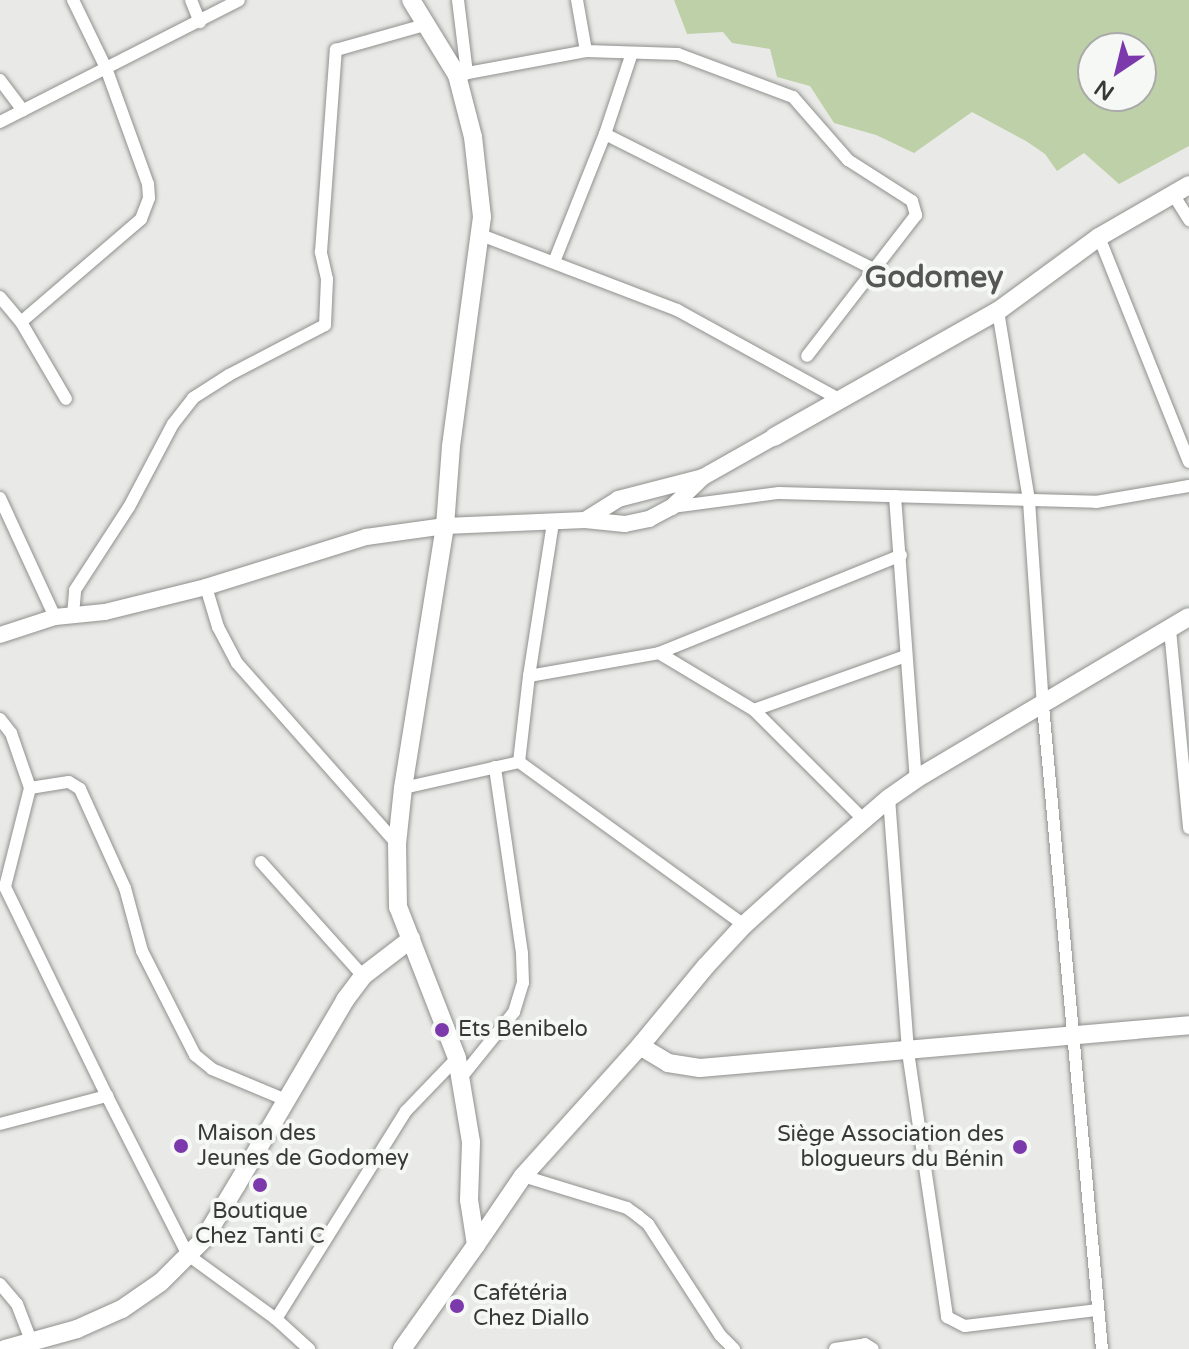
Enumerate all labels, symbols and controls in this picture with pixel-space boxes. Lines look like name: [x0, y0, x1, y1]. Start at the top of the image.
north arrow: [1077, 32, 1157, 112]
text: N: [1090, 74, 1119, 106]
district label: Godomey: [865, 260, 1003, 296]
place label: Ets Benibelo: [458, 1017, 588, 1043]
marker: Ets Benibelo: [433, 1021, 451, 1039]
place label: Maison des Jeunes de Godomey: [197, 1120, 409, 1172]
place label: Siège Association des blogueurs du Bénin: [777, 1121, 1004, 1172]
marker: Maison des Jeunes de Godomey: [172, 1137, 190, 1155]
marker: Siège Association des blogueurs du Bénin: [1011, 1138, 1029, 1156]
marker: Boutique Chez Tanti C: [251, 1176, 269, 1194]
place label: Boutique Chez Tanti C: [195, 1198, 325, 1250]
place label: Cafétéria Chez Diallo: [473, 1280, 589, 1332]
marker: Cafétéria Chez Diallo: [448, 1297, 466, 1315]

